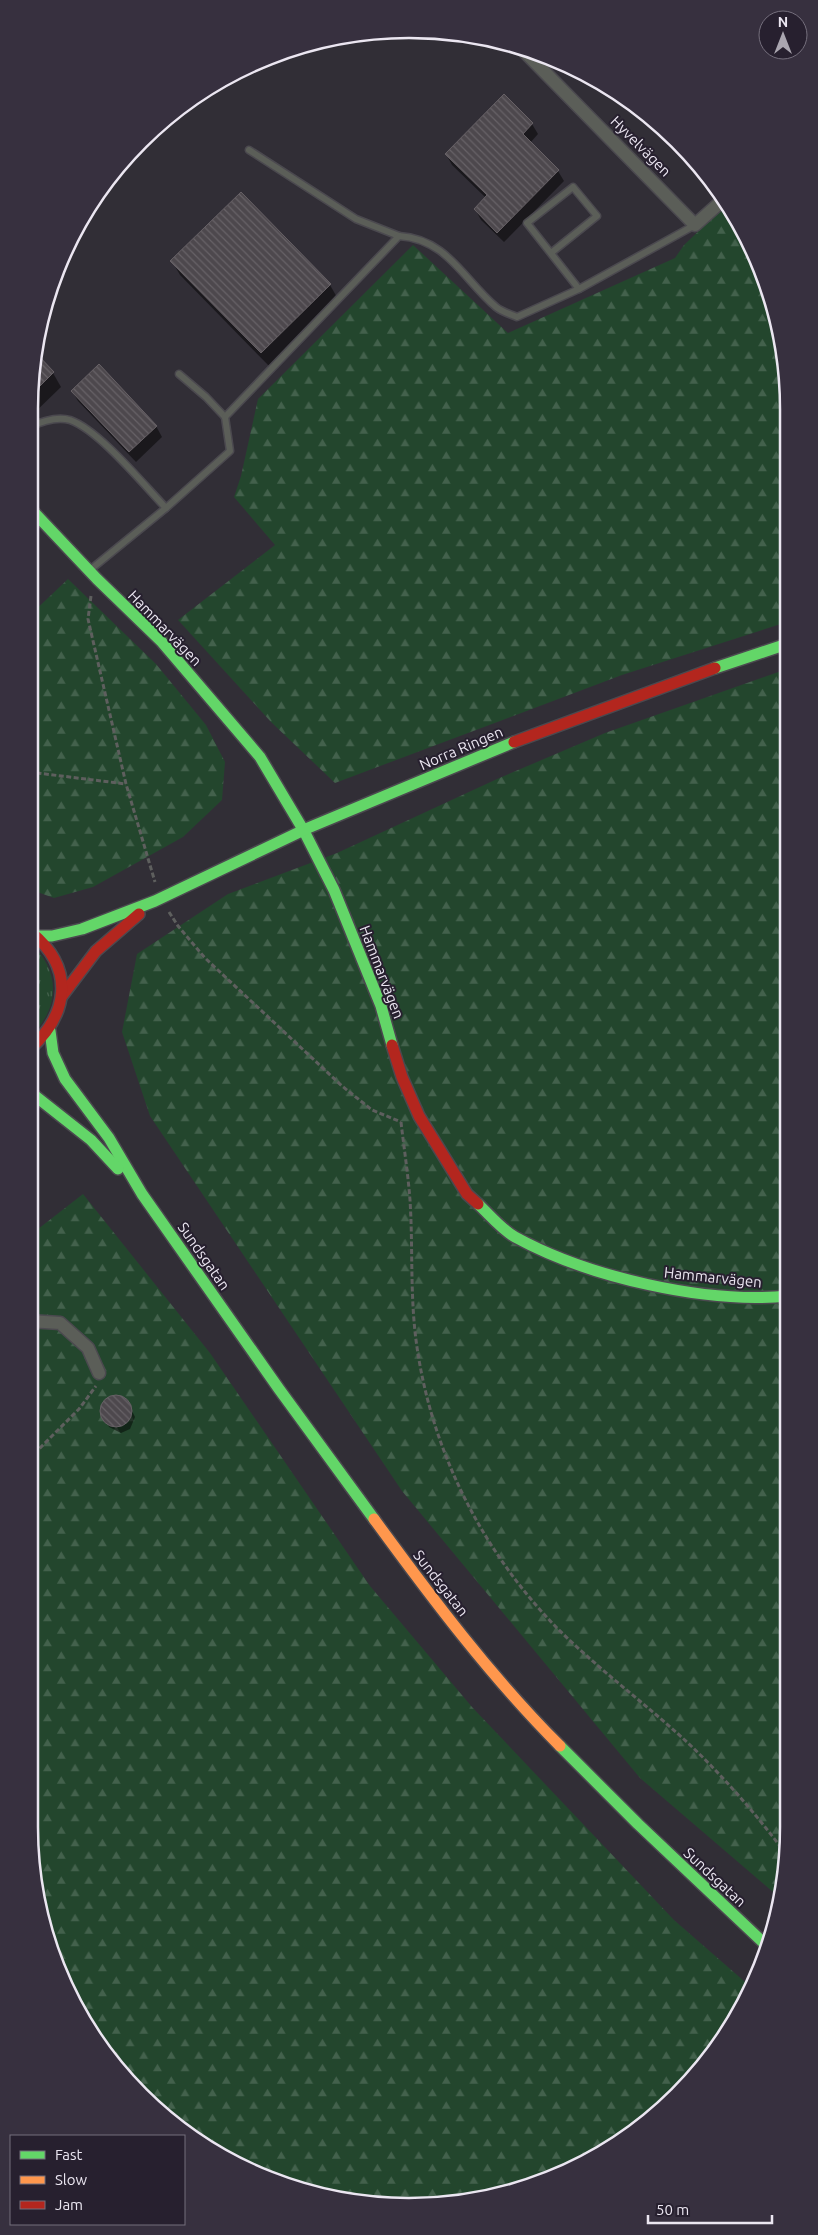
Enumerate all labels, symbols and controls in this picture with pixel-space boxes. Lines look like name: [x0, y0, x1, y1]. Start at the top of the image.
north arrow: [758, 10, 808, 60]
text: N: [778, 14, 788, 30]
street label: Hyvelvägen: [607, 112, 675, 180]
street label: Hammarvägen: [125, 587, 205, 669]
street label: Norra Ringen: [417, 723, 505, 773]
street label: Hammarvägen: [356, 923, 408, 1021]
street label: Sundsgatan: [174, 1219, 234, 1293]
street label: Hammarvägen: [663, 1263, 763, 1291]
street label: Sundsgatan: [410, 1547, 472, 1619]
street label: Sundsgatan: [680, 1844, 750, 1910]
legend: [10, 2135, 185, 2225]
text: Fast: [55, 2146, 83, 2163]
text: Slow: [55, 2171, 88, 2188]
scale bar: [648, 2192, 772, 2224]
text: Jam: [55, 2196, 83, 2213]
text: 50 m: [656, 2201, 689, 2218]

